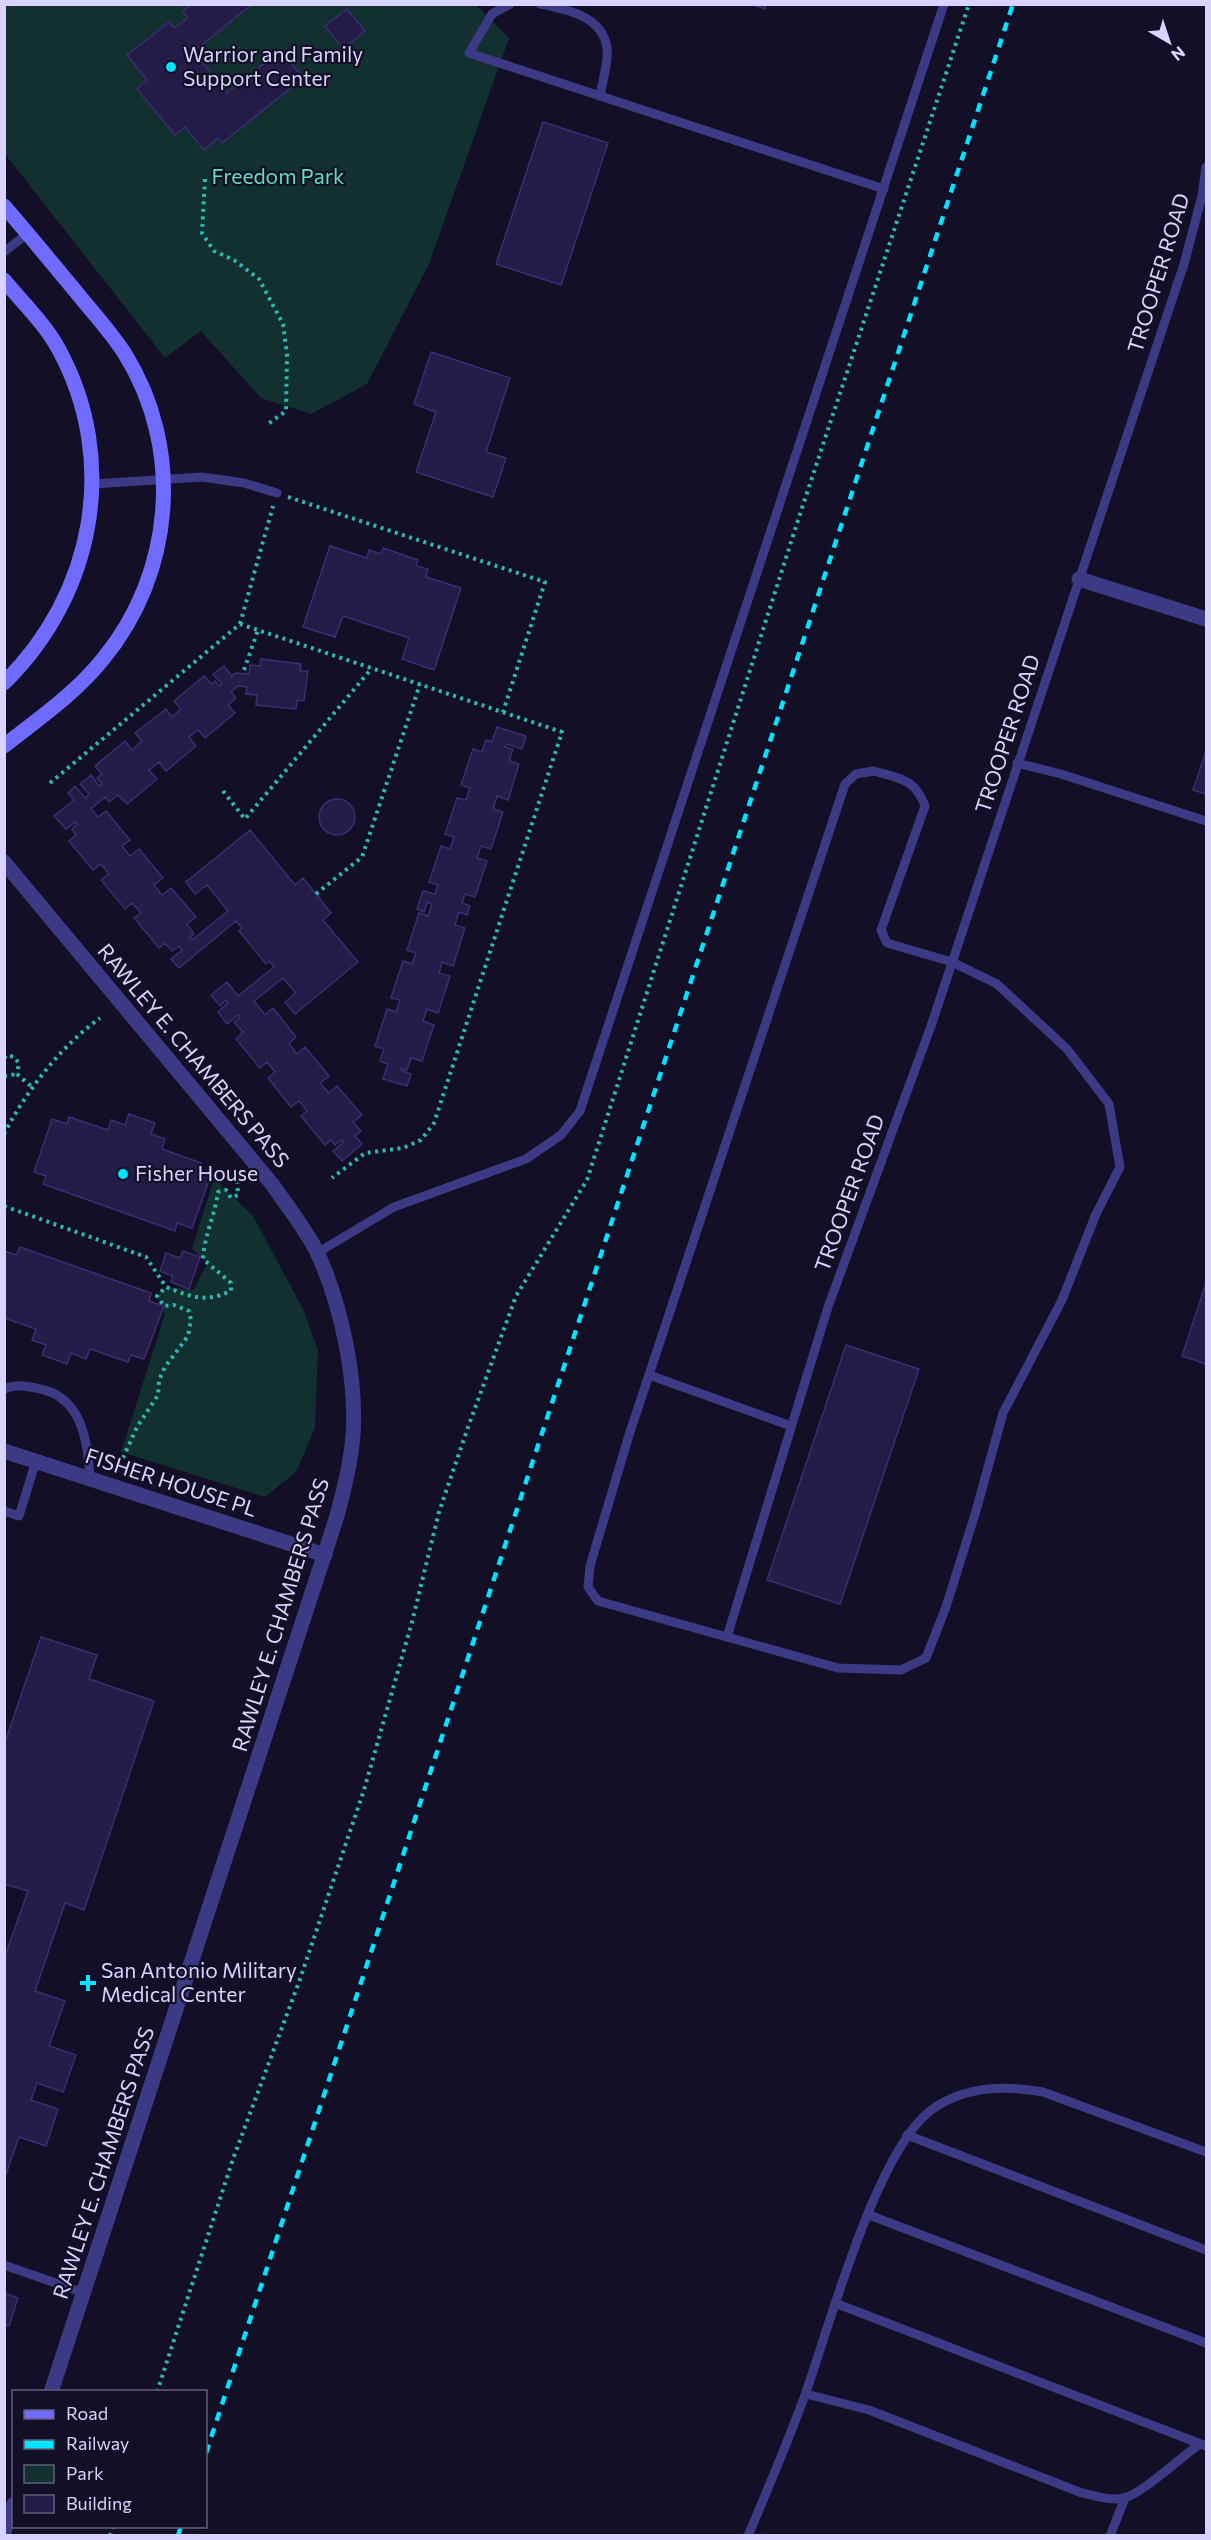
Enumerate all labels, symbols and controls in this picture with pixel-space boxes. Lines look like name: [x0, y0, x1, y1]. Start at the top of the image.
north arrow: [1139, 12, 1199, 72]
place label: Warrior and Family Support Center: [183, 41, 363, 90]
text: N: [1168, 43, 1189, 65]
marker: Warrior and Family Support Center: [164, 60, 178, 74]
park label: Freedom Park: [212, 163, 344, 188]
street label: TROOPER ROAD: [1121, 190, 1194, 355]
street label: TROOPER ROAD: [969, 651, 1044, 816]
street label: RAWLEY E. CHAMBERS PASS: [93, 938, 295, 1172]
street label: TROOPER ROAD: [809, 1110, 889, 1275]
place label: Fisher House: [135, 1160, 258, 1185]
marker: Fisher House: [116, 1167, 130, 1181]
street label: FISHER HOUSE PL: [83, 1442, 260, 1521]
street label: RAWLEY E. CHAMBERS PASS: [226, 1475, 333, 1754]
place label: San Antonio Military Medical Center: [101, 1957, 297, 2006]
marker: San Antonio Military Medical Center: [79, 1974, 97, 1992]
street label: RAWLEY E. CHAMBERS PASS: [47, 2023, 158, 2302]
legend: [12, 2390, 207, 2528]
text: Road: [66, 2402, 108, 2424]
text: Railway: [66, 2432, 129, 2454]
text: Park: [66, 2462, 104, 2484]
text: Building: [66, 2492, 132, 2514]

